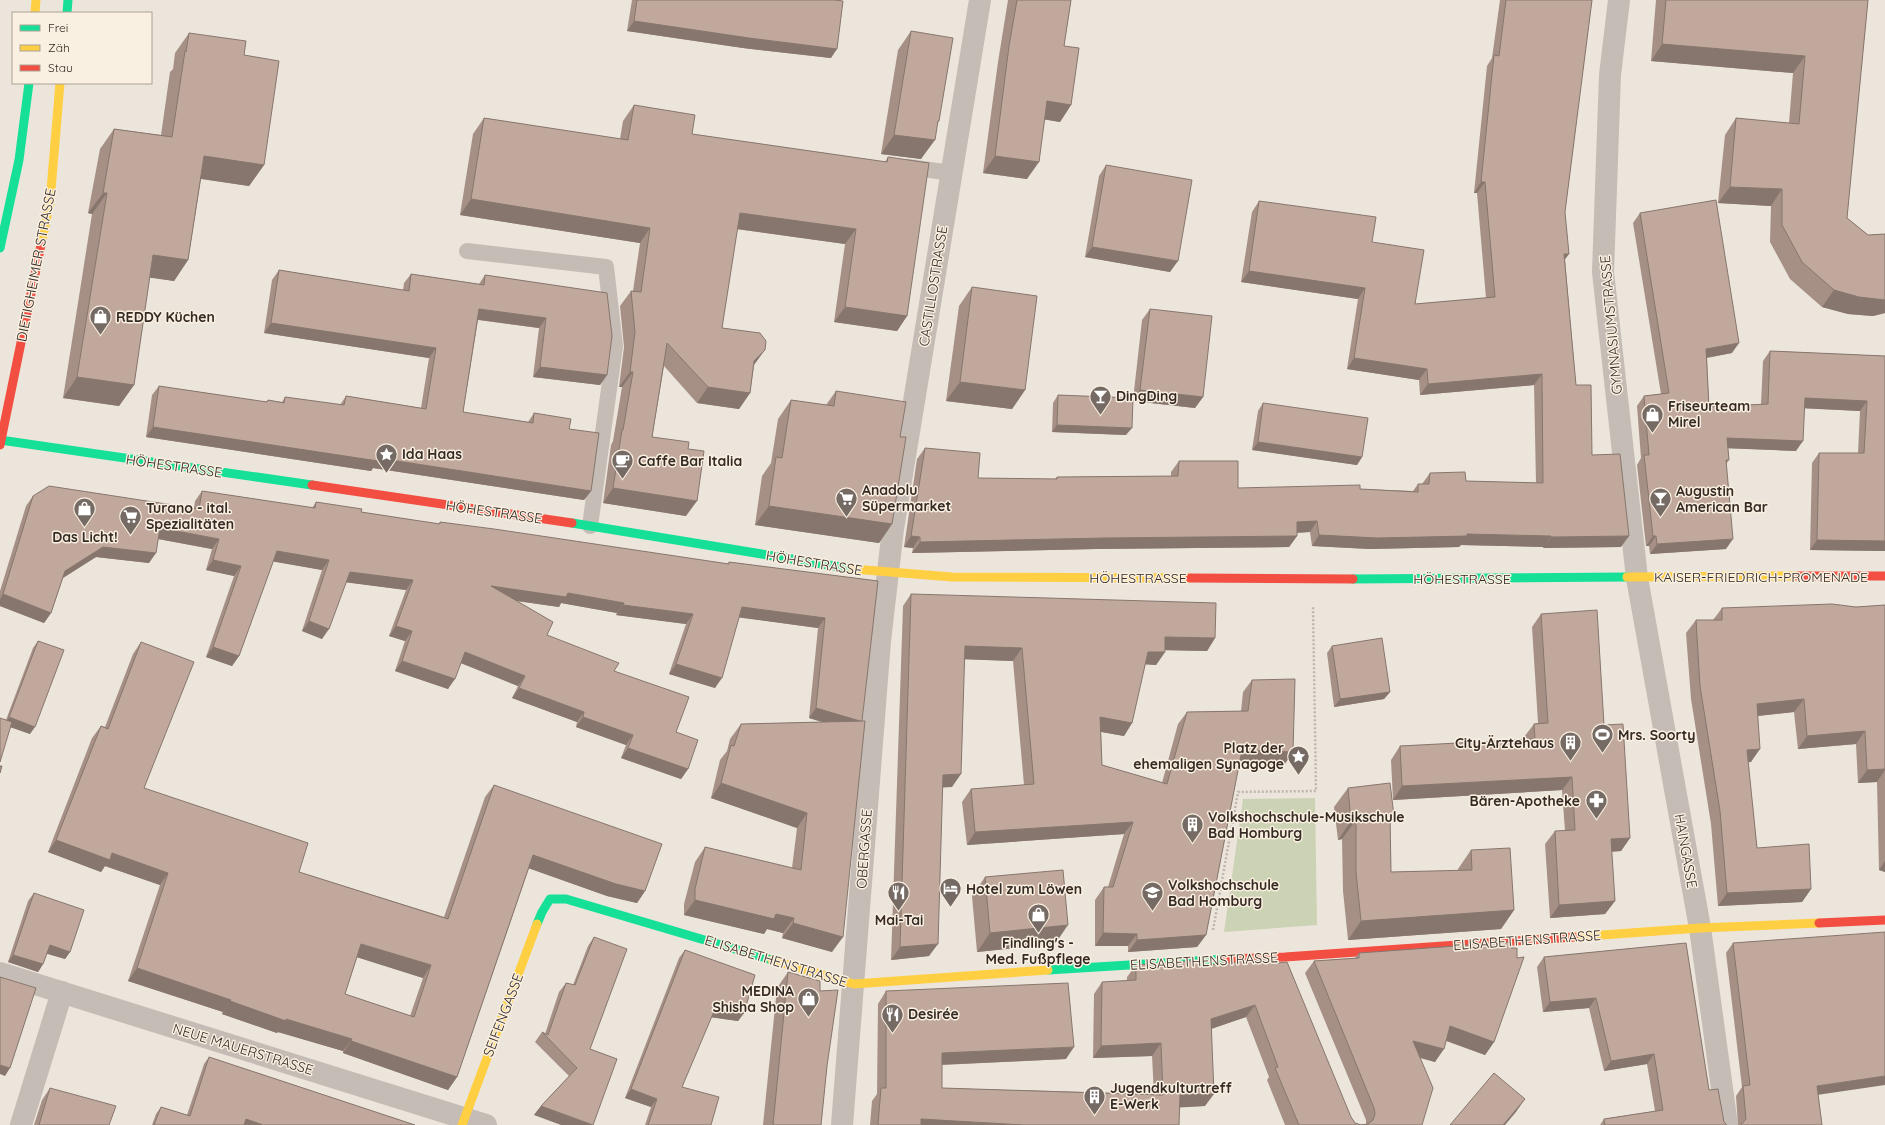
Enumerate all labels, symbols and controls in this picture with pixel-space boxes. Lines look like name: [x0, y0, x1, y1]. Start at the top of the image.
legend: [12, 12, 152, 84]
text: Frei: [48, 20, 68, 35]
text: Zäh: [48, 40, 70, 55]
text: Stau: [48, 60, 73, 75]
street label: DIETIGHEIMER STRASSE: [12, 187, 60, 343]
street label: CASTILLOSTRASSE: [915, 224, 951, 348]
street label: GYMNASIUMSTRASSE: [1596, 255, 1626, 395]
shop icon: REDDY Küchen: [88, 304, 114, 337]
place label: REDDY Küchen: [116, 308, 215, 326]
bar icon: DingDing: [1087, 383, 1113, 416]
place label: DingDing: [1116, 387, 1177, 405]
place label: Friseurteam Mirel: [1668, 397, 1750, 431]
shop icon: Friseurteam Mirel: [1639, 401, 1665, 434]
place icon: Ida Haas: [373, 441, 399, 474]
place label: Ida Haas: [402, 445, 462, 463]
cafe icon: Caffe Bar Italia: [610, 448, 636, 481]
street label: HÖHESTRASSE: [125, 450, 223, 482]
place label: Caffe Bar Italia: [638, 452, 742, 470]
place label: Anadolu Süpermarket: [862, 481, 951, 515]
place label: Augustin American Bar: [1676, 482, 1768, 516]
supermarket icon: Anadolu Süpermarket: [833, 485, 859, 518]
bar icon: Augustin American Bar: [1648, 486, 1674, 519]
shop icon: Das Licht!: [72, 496, 98, 529]
street label: HÖHESTRASSE: [445, 496, 543, 528]
place label: Turano - ital. Spezialitäten: [146, 499, 234, 533]
supermarket icon: Turano - ital. Spezialitäten: [117, 503, 143, 536]
place label: Das Licht!: [52, 528, 118, 546]
street label: HÖHESTRASSE: [765, 547, 863, 580]
street label: KAISER-FRIEDRICH-PROMENADE: [1654, 568, 1868, 586]
street label: HÖHESTRASSE: [1089, 569, 1187, 587]
street label: HÖHESTRASSE: [1413, 570, 1511, 588]
sports icon: Mrs. Soorty: [1589, 722, 1615, 755]
place label: Mrs. Soorty: [1618, 726, 1696, 744]
building icon: City-Ärztehaus: [1557, 730, 1583, 763]
place label: City-Ärztehaus: [1455, 734, 1554, 752]
place label: Platz der ehemaligen Synagoge: [1133, 739, 1284, 773]
place icon: Platz der ehemaligen Synagoge: [1286, 743, 1312, 776]
pharmacy icon: Bären-Apotheke: [1583, 788, 1609, 821]
place label: Bären-Apotheke: [1470, 792, 1580, 810]
place label: Volkshochschule-Musikschule Bad Homburg: [1208, 808, 1405, 842]
street label: OBERGASSE: [852, 809, 876, 889]
building icon: Volkshochschule-Musikschule Bad Homburg: [1179, 812, 1205, 845]
street label: HAINGASSE: [1671, 812, 1701, 890]
hotel icon: Hotel zum Löwen: [938, 876, 964, 909]
place label: Volkshochschule Bad Homburg: [1168, 876, 1279, 910]
restaurant icon: Mai-Tai: [886, 879, 912, 912]
place label: Hotel zum Löwen: [966, 880, 1082, 898]
school or university icon: Volkshochschule Bad Homburg: [1140, 880, 1166, 913]
shop icon: Findling's - Med. Fußpflege: [1025, 902, 1051, 935]
place label: Mai-Tai: [875, 911, 923, 929]
street label: ELISABETHENSTRASSE: [1453, 926, 1602, 954]
street label: ELISABETHENSTRASSE: [703, 931, 849, 991]
place label: Findling's - Med. Fußpflege: [986, 934, 1090, 968]
street label: ELISABETHENSTRASSE: [1130, 948, 1278, 974]
street label: SEIFENGASSE: [479, 971, 527, 1059]
place label: MEDINA Shisha Shop: [712, 982, 794, 1016]
shop icon: MEDINA Shisha Shop: [796, 986, 822, 1019]
restaurant icon: Desirée: [880, 1001, 906, 1034]
place label: Desirée: [908, 1005, 959, 1023]
street label: NEUE MAUERSTRASSE: [170, 1019, 316, 1079]
place label: Jugendkulturtreff E-Werk: [1110, 1079, 1232, 1113]
building icon: Jugendkulturtreff E-Werk: [1082, 1083, 1108, 1116]

